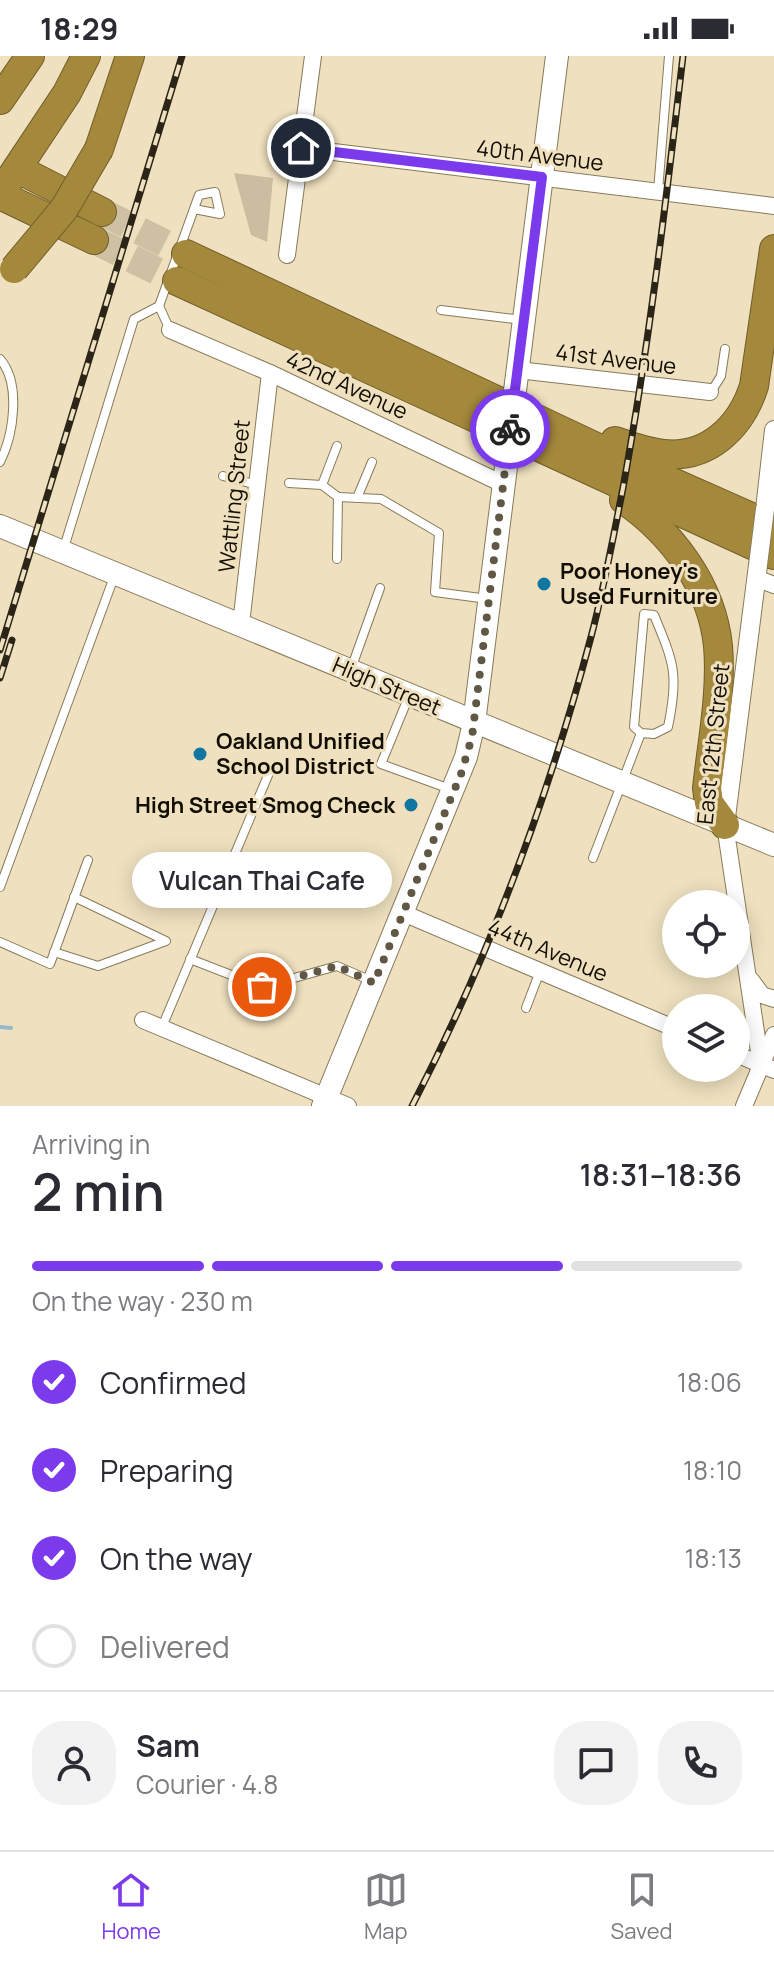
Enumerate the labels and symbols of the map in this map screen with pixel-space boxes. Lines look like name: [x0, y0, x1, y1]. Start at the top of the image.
pin: [267, 114, 335, 182]
street label: 40th Avenue: [475, 132, 605, 178]
street label: 41st Avenue: [554, 337, 678, 381]
street label: 42nd Avenue: [281, 344, 413, 426]
courier: [470, 389, 550, 469]
street label: Wattling Street: [211, 418, 257, 574]
place label: Poor Honey's Used Furniture: [560, 556, 718, 611]
marker: Poor Honey's Used Furniture: [535, 575, 553, 593]
street label: High Street: [328, 650, 446, 722]
street label: East 12th Street: [690, 662, 736, 826]
place label: Oakland Unified School District: [216, 726, 385, 781]
marker: Oakland Unified School District: [191, 745, 209, 763]
place label: High Street Smog Check: [135, 790, 396, 820]
marker: High Street Smog Check: [402, 796, 420, 814]
callout: Vulcan Thai Cafe: [132, 851, 392, 907]
street label: 44th Avenue: [483, 911, 613, 989]
pin: [228, 953, 296, 1021]

